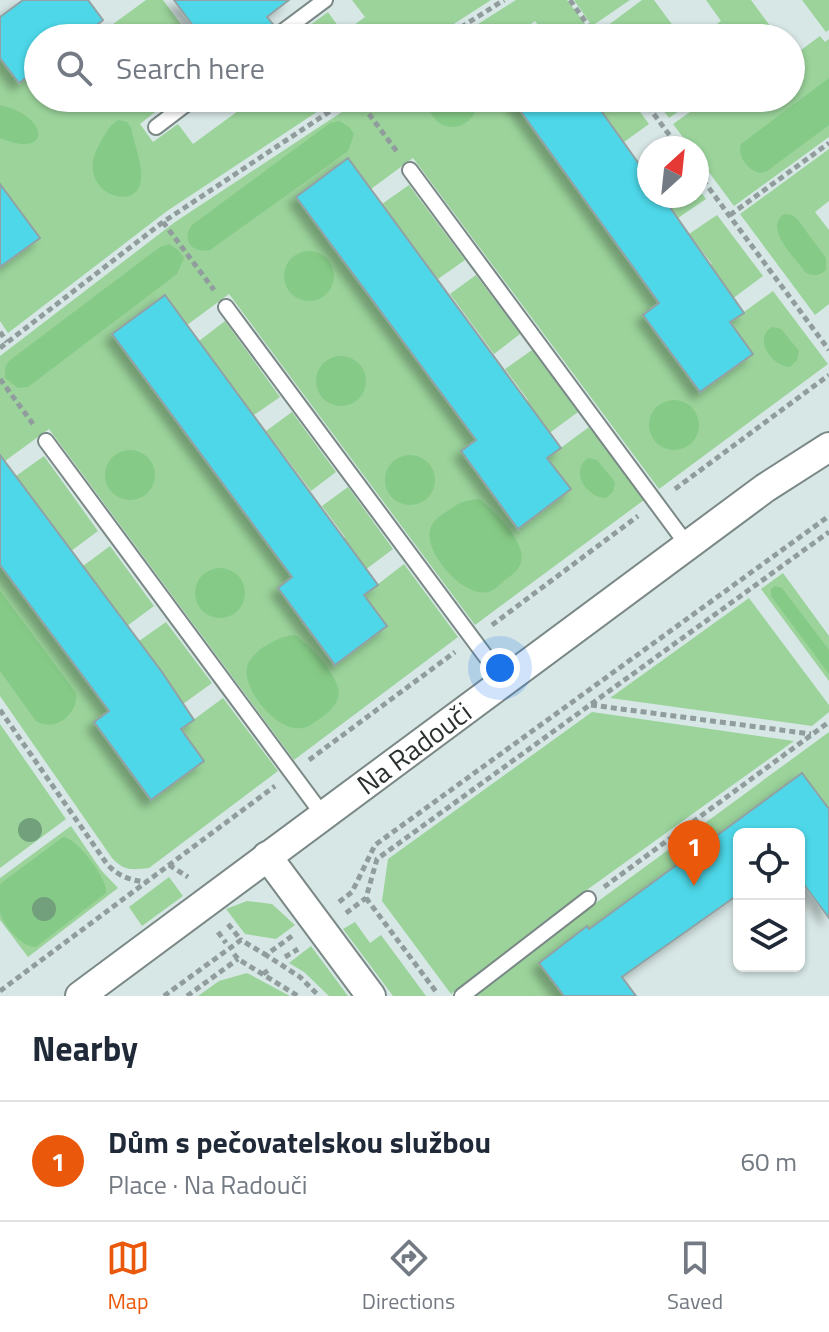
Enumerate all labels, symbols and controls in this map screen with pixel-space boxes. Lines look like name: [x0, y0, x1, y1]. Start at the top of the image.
search box: [24, 24, 805, 112]
text: Search here: [116, 45, 265, 91]
icon: search: [52, 46, 96, 90]
north arrow: [637, 136, 709, 208]
your location: [480, 648, 520, 688]
street label: Na Radouči: [348, 691, 480, 805]
pin: 1: [668, 820, 720, 886]
map controls: [733, 828, 805, 972]
button: locate: [733, 828, 805, 900]
button: layers: [733, 900, 805, 972]
text: Nearby: [32, 1022, 138, 1074]
text: Dům s pečovatelskou službou: [108, 1119, 491, 1165]
text: 1: [51, 1142, 65, 1181]
text: 60 m: [740, 1142, 797, 1181]
text: Place · Na Radouči: [108, 1165, 308, 1204]
tab: Map: [106, 1236, 150, 1318]
tab: Directions: [362, 1236, 455, 1318]
tab: Saved: [667, 1236, 723, 1318]

